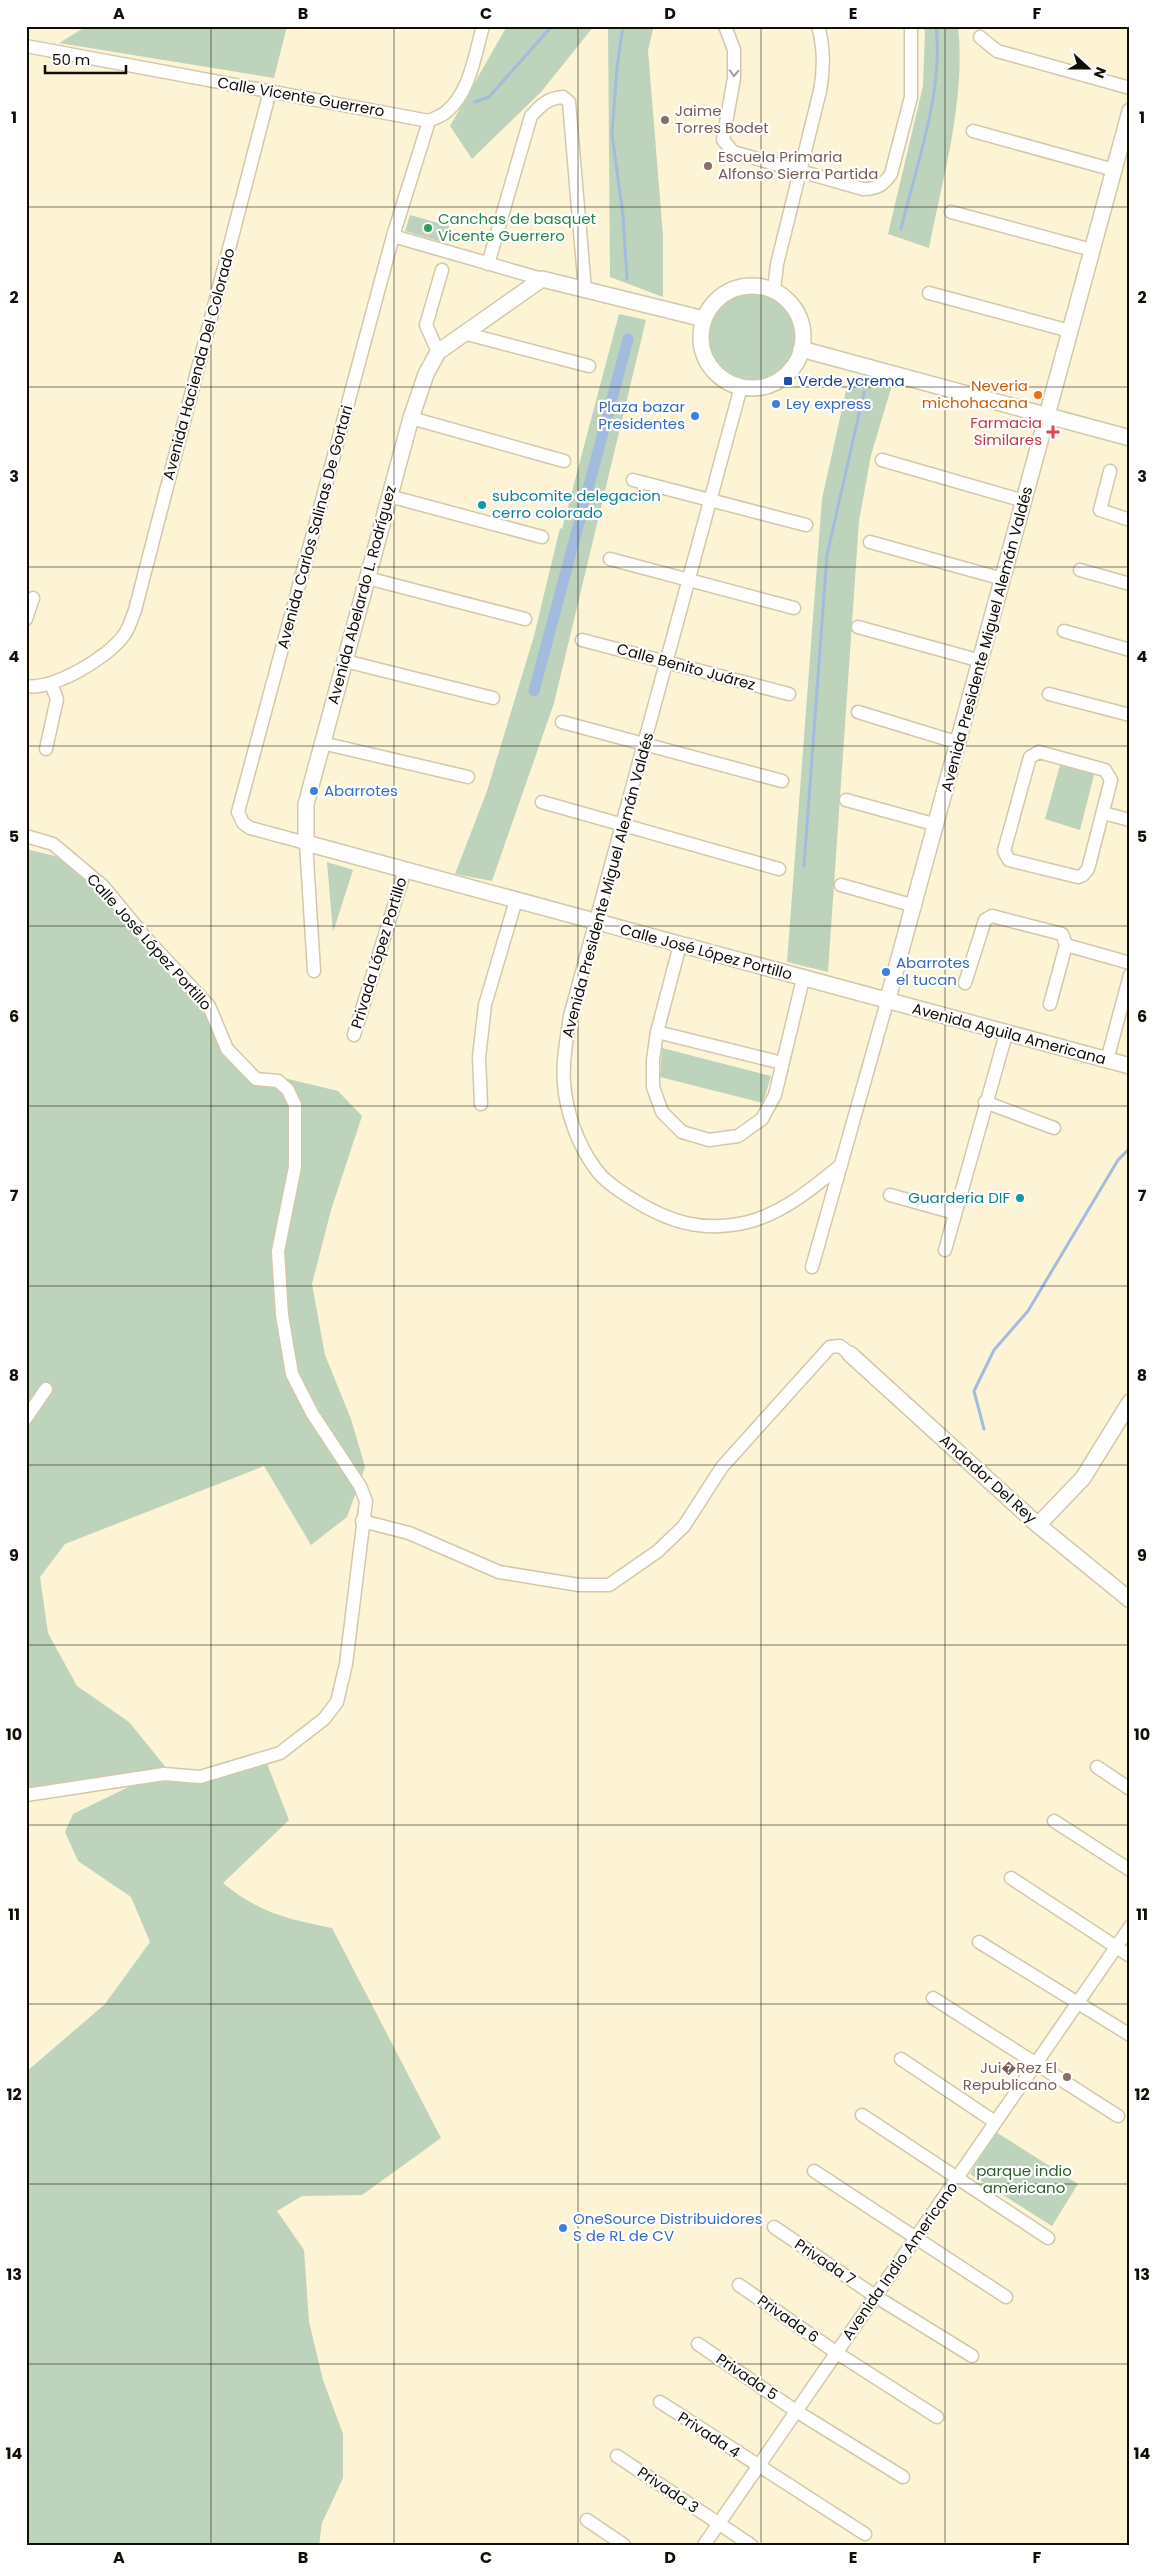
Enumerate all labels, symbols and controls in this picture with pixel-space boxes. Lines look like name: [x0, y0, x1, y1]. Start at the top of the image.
text: A: [113, 2, 125, 25]
text: B: [298, 2, 308, 25]
text: C: [480, 2, 492, 25]
text: D: [664, 2, 676, 25]
text: E: [849, 2, 857, 25]
text: F: [1033, 2, 1042, 25]
scale bar: [45, 42, 126, 74]
north arrow: [1064, 42, 1114, 92]
text: 50 m: [52, 49, 90, 70]
text: N: [1089, 64, 1111, 81]
one-way arrow: [728, 69, 739, 77]
street label: Calle Vicente Guerrero: [216, 71, 386, 122]
place label: Jaime Torres Bodet: [675, 100, 769, 138]
text: 1: [11, 106, 17, 129]
text: 1: [1139, 106, 1145, 129]
marker: Jaime Torres Bodet: [659, 114, 671, 126]
place label: Escuela Primaria Alfonso Sierra Partida: [718, 146, 878, 184]
marker: Escuela Primaria Alfonso Sierra Partida: [702, 160, 714, 172]
place label: Canchas de basquet Vicente Guerrero: [438, 208, 596, 246]
marker: Canchas de basquet Vicente Guerrero: [422, 222, 434, 234]
street label: Avenida Hacienda Del Colorado: [157, 246, 240, 482]
text: 2: [9, 286, 19, 309]
text: 2: [1137, 286, 1147, 309]
place label: Verde ycrema: [798, 370, 905, 391]
marker: Verde ycrema: [782, 375, 794, 387]
place label: Neveria michohacana: [922, 375, 1028, 413]
marker: Neveria michohacana: [1032, 389, 1044, 401]
place label: Ley express: [786, 393, 872, 414]
place label: Plaza bazar Presidentes: [598, 396, 685, 434]
marker: Ley express: [770, 398, 782, 410]
street label: Avenida Carlos Salinas De Gortari: [272, 403, 357, 651]
marker: Plaza bazar Presidentes: [689, 410, 701, 422]
place label: Farmacia Similares: [970, 412, 1042, 450]
marker: Farmacia Similares: [1046, 425, 1060, 439]
text: 3: [9, 465, 19, 488]
text: 3: [1137, 465, 1147, 488]
street label: Avenida Abelardo L. Rodríguez: [322, 483, 401, 707]
street label: Avenida Presidente Miguel Alemán Valdés: [936, 484, 1037, 794]
place label: subcomite delegacion cerro colorado: [492, 485, 661, 523]
marker: subcomite delegacion cerro colorado: [476, 499, 488, 511]
street label: Calle Benito Juárez: [615, 638, 758, 695]
text: 4: [9, 645, 20, 668]
text: 4: [1137, 645, 1148, 668]
street label: Avenida Presidente Miguel Alemán Valdés: [557, 730, 658, 1040]
place label: Abarrotes: [324, 780, 398, 801]
marker: Abarrotes: [308, 785, 320, 797]
text: 5: [9, 825, 19, 848]
text: 5: [1137, 825, 1147, 848]
street label: Calle José López Portillo: [82, 869, 217, 1015]
street label: Privada López Portillo: [346, 875, 412, 1031]
street label: Calle José López Portillo: [618, 918, 795, 985]
place label: Abarrotes el tucan: [896, 952, 970, 990]
marker: Abarrotes el tucan: [880, 966, 892, 978]
street label: Avenida Aguila Americana: [910, 998, 1108, 1070]
text: 6: [9, 1005, 19, 1028]
text: 6: [1137, 1005, 1147, 1028]
text: 7: [10, 1184, 19, 1207]
text: 7: [1138, 1184, 1147, 1207]
place label: Guarderia DIF: [908, 1187, 1010, 1208]
marker: Guarderia DIF: [1014, 1192, 1026, 1204]
text: 8: [9, 1364, 19, 1387]
text: 8: [1137, 1364, 1147, 1387]
street label: Andador Del Rey: [935, 1429, 1042, 1528]
text: 9: [9, 1544, 19, 1567]
text: 9: [1137, 1544, 1147, 1567]
text: 10: [6, 1723, 22, 1746]
text: 10: [1134, 1723, 1150, 1746]
text: 11: [8, 1903, 20, 1926]
text: 11: [1136, 1903, 1148, 1926]
place label: Jui�Rez El Republicano: [963, 2057, 1057, 2095]
marker: Jui�Rez El Republicano: [1061, 2071, 1073, 2083]
text: 12: [6, 2083, 22, 2106]
text: 12: [1134, 2083, 1150, 2106]
park label: parque indio americano: [976, 2160, 1072, 2198]
street label: Avenida Indio Americano: [837, 2177, 962, 2344]
place label: OneSource Distribuidores S de RL de CV: [573, 2208, 763, 2246]
marker: OneSource Distribuidores S de RL de CV: [557, 2222, 569, 2234]
street label: Privada 7: [791, 2234, 860, 2290]
text: 13: [6, 2263, 22, 2286]
text: 13: [1134, 2263, 1150, 2286]
street label: Privada 6: [753, 2290, 823, 2347]
street label: Privada 5: [712, 2348, 782, 2405]
street label: Privada 4: [674, 2407, 744, 2463]
text: 14: [6, 2442, 23, 2465]
text: 14: [1134, 2442, 1151, 2465]
street label: Privada 3: [634, 2461, 703, 2518]
text: A: [113, 2546, 125, 2569]
text: B: [298, 2546, 308, 2569]
text: C: [480, 2546, 492, 2569]
text: D: [664, 2546, 676, 2569]
text: E: [849, 2546, 857, 2569]
text: F: [1033, 2546, 1042, 2569]

